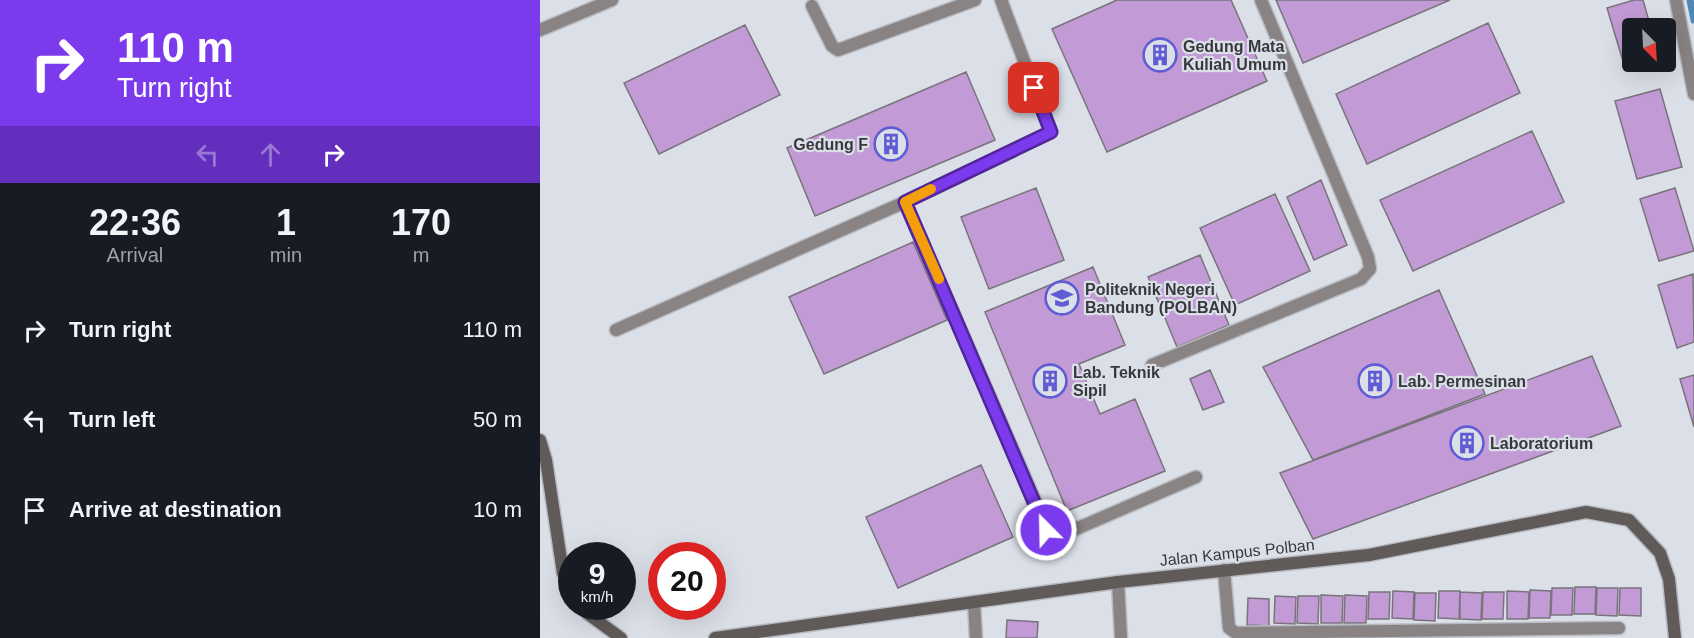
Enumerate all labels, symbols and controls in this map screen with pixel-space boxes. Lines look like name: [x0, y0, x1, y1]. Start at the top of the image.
north arrow: [1622, 18, 1676, 72]
map controls: [1622, 18, 1676, 72]
icon: right: [18, 24, 96, 102]
text: 110 m: [117, 24, 234, 71]
building icon: Gedung Mata Kuliah Umum: [1142, 37, 1178, 73]
place label: Gedung Mata Kuliah Umum: [1183, 38, 1286, 73]
pin: [1008, 62, 1059, 113]
icon: arrive: [1017, 71, 1050, 104]
text: Turn right: [117, 73, 232, 103]
building icon: Gedung F: [873, 126, 909, 162]
place label: Gedung F: [793, 136, 868, 153]
icon: left: [191, 138, 224, 171]
icon: ahead: [254, 138, 287, 171]
icon: right: [317, 138, 350, 171]
text: 22:36: [89, 202, 181, 243]
text: 1: [276, 202, 296, 243]
text: 170: [391, 202, 451, 243]
text: Arrival: [107, 244, 163, 266]
text: min: [270, 244, 302, 266]
text: m: [413, 244, 429, 266]
school or university icon: Politeknik Negeri Bandung (POLBAN): [1044, 280, 1080, 316]
place label: Politeknik Negeri Bandung (POLBAN): [1085, 281, 1237, 316]
icon: right: [18, 314, 51, 347]
text: Turn right: [69, 317, 171, 342]
text: 110 m: [462, 317, 522, 342]
building icon: Lab. Teknik Sipil: [1032, 363, 1068, 399]
building icon: Lab. Permesinan: [1357, 363, 1393, 399]
place label: Lab. Teknik Sipil: [1073, 364, 1160, 399]
place label: Lab. Permesinan: [1398, 373, 1526, 390]
icon: left: [18, 404, 51, 437]
text: Turn left: [69, 407, 155, 432]
text: 50 m: [473, 407, 522, 432]
building icon: Laboratorium: [1449, 425, 1485, 461]
place label: Laboratorium: [1490, 435, 1593, 452]
icon: arrive: [18, 494, 51, 527]
text: Arrive at destination: [69, 497, 282, 522]
text: 10 m: [473, 497, 522, 522]
position arrow: [1014, 498, 1078, 562]
street label: Jalan Kampus Polban: [1159, 536, 1315, 569]
speed limit sign: 20: [648, 542, 726, 620]
text: 9: [589, 557, 605, 590]
text: km/h: [581, 588, 613, 605]

